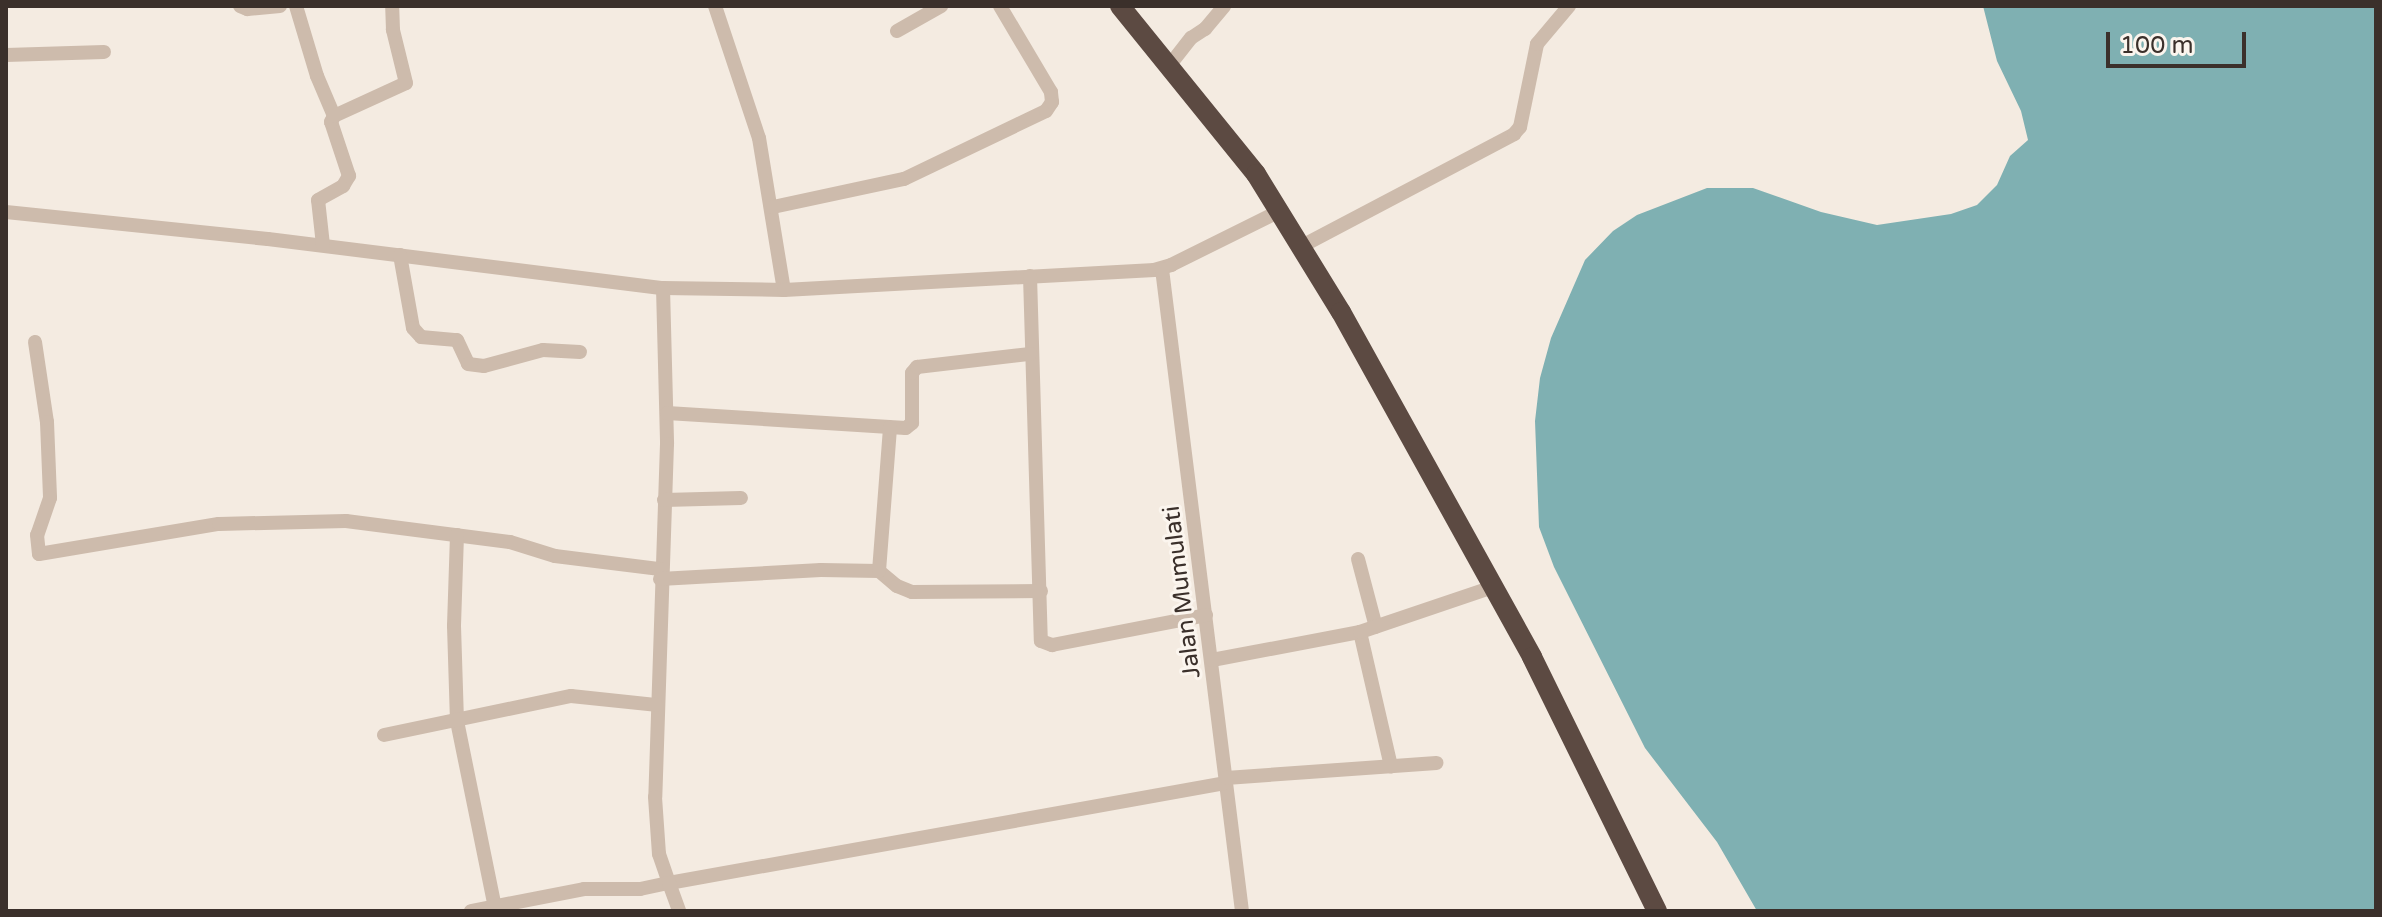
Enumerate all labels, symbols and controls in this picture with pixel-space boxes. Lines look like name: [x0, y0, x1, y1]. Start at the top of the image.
scale bar: [2110, 16, 2250, 66]
text: 100 m: [2120, 31, 2194, 60]
street label: Jalan Mumulati: [1157, 504, 1207, 680]

